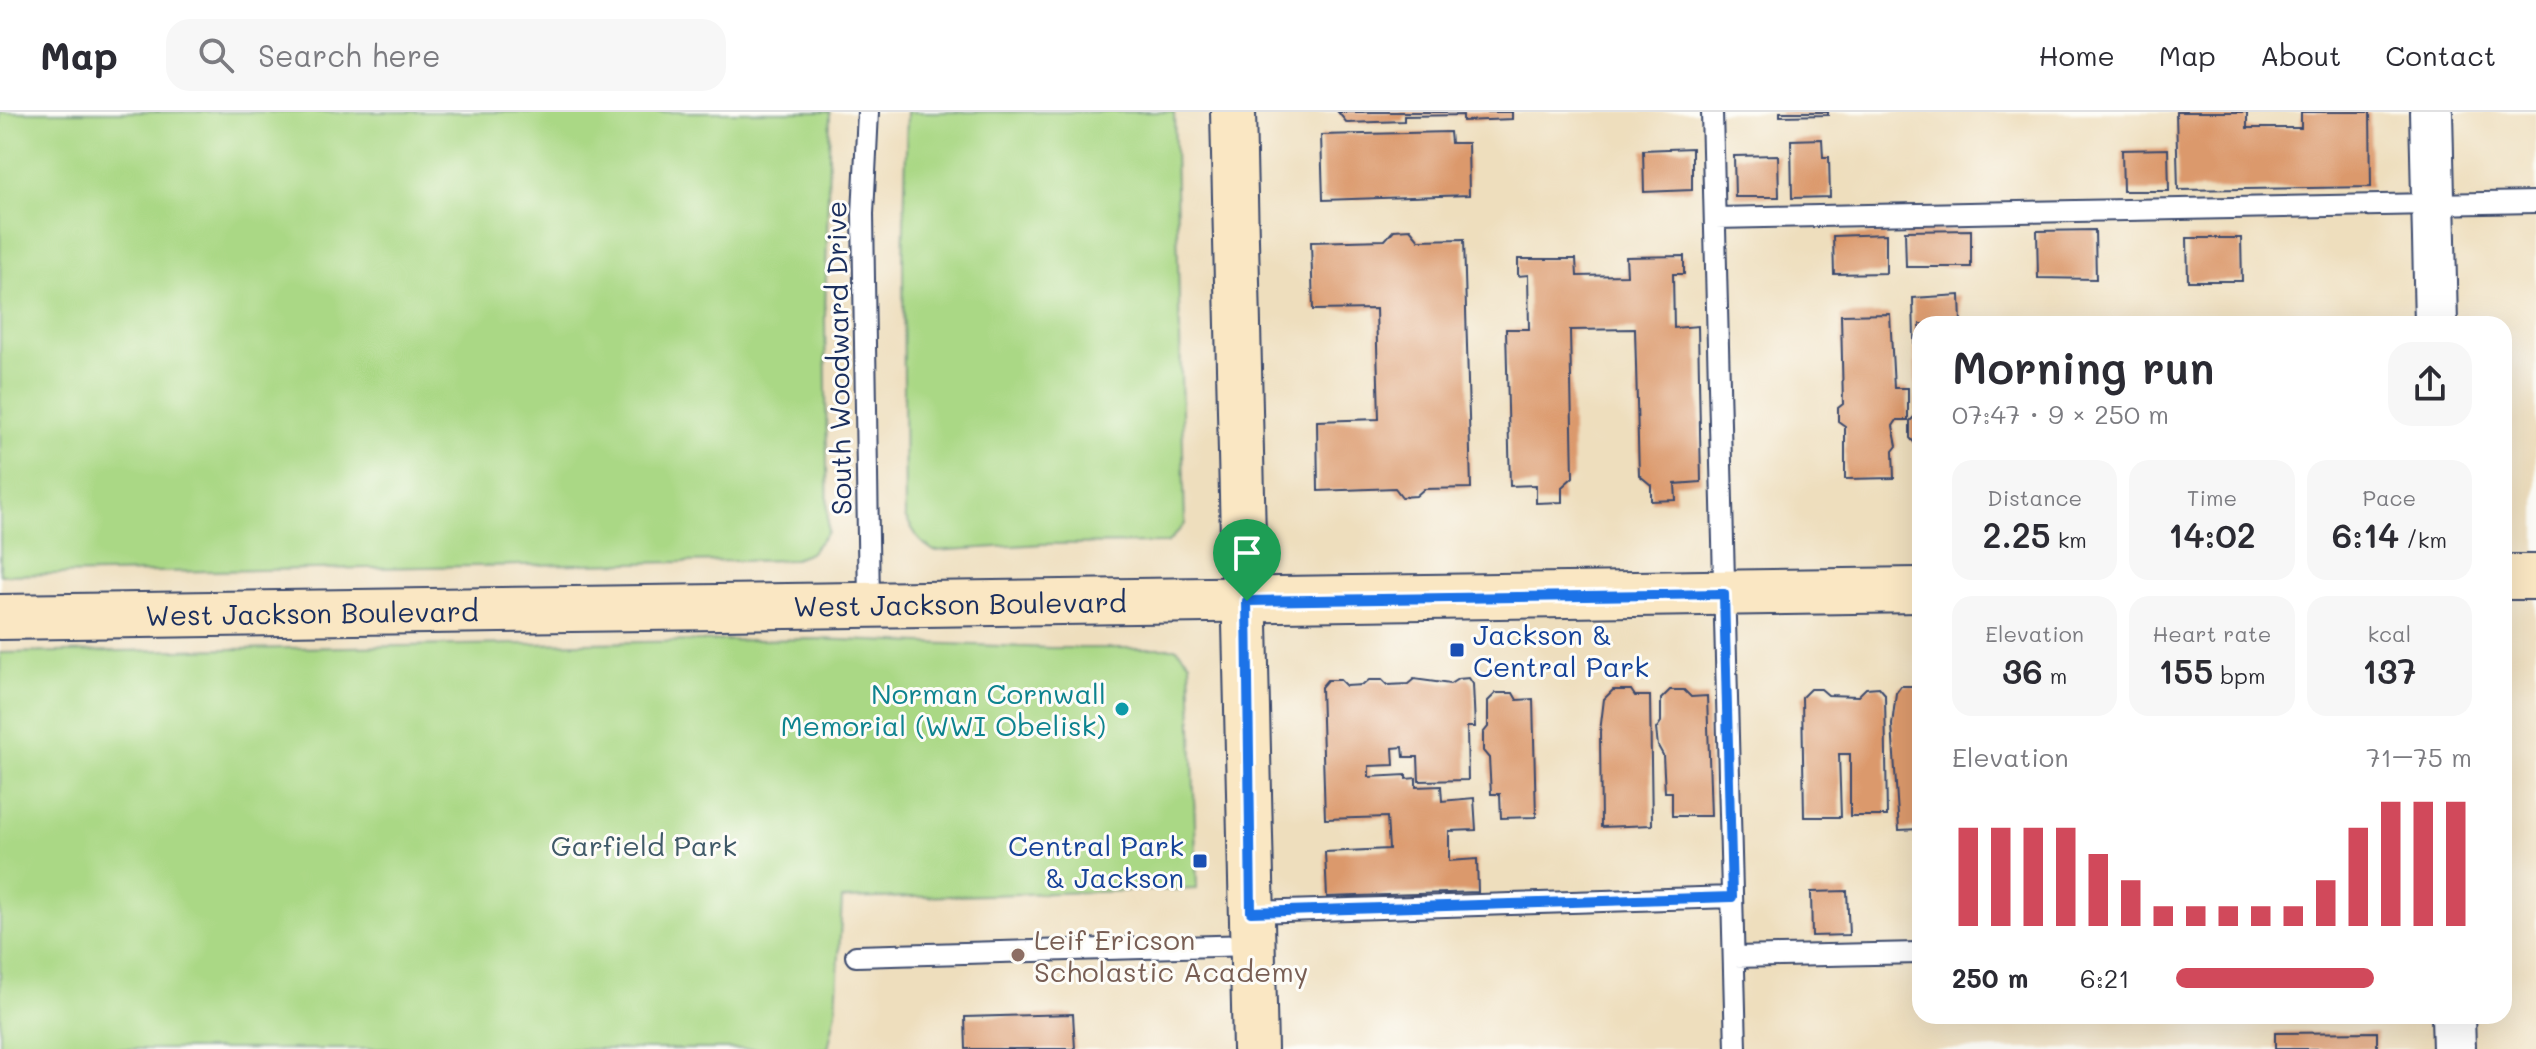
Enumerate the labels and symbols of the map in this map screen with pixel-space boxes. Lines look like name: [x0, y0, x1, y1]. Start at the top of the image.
street label: South Woodward Drive: [817, 201, 859, 515]
pin: [1213, 519, 1281, 601]
street label: West Jackson Boulevard: [793, 583, 1127, 624]
street label: West Jackson Boulevard: [145, 592, 479, 633]
place label: Jackson & Central Park: [1473, 616, 1649, 684]
marker: Jackson & Central Park: [1448, 641, 1466, 659]
place label: Norman Cornwall Memorial (WWI Obelisk): [781, 675, 1106, 743]
marker: Norman Cornwall Memorial (WWI Obelisk): [1113, 700, 1131, 718]
park label: Garfield Park: [551, 827, 737, 863]
place label: Central Park & Jackson: [1008, 827, 1184, 895]
marker: Central Park & Jackson: [1191, 852, 1209, 870]
place label: Leif Ericson Scholastic Academy: [1034, 921, 1308, 989]
marker: Leif Ericson Scholastic Academy: [1009, 946, 1027, 964]

